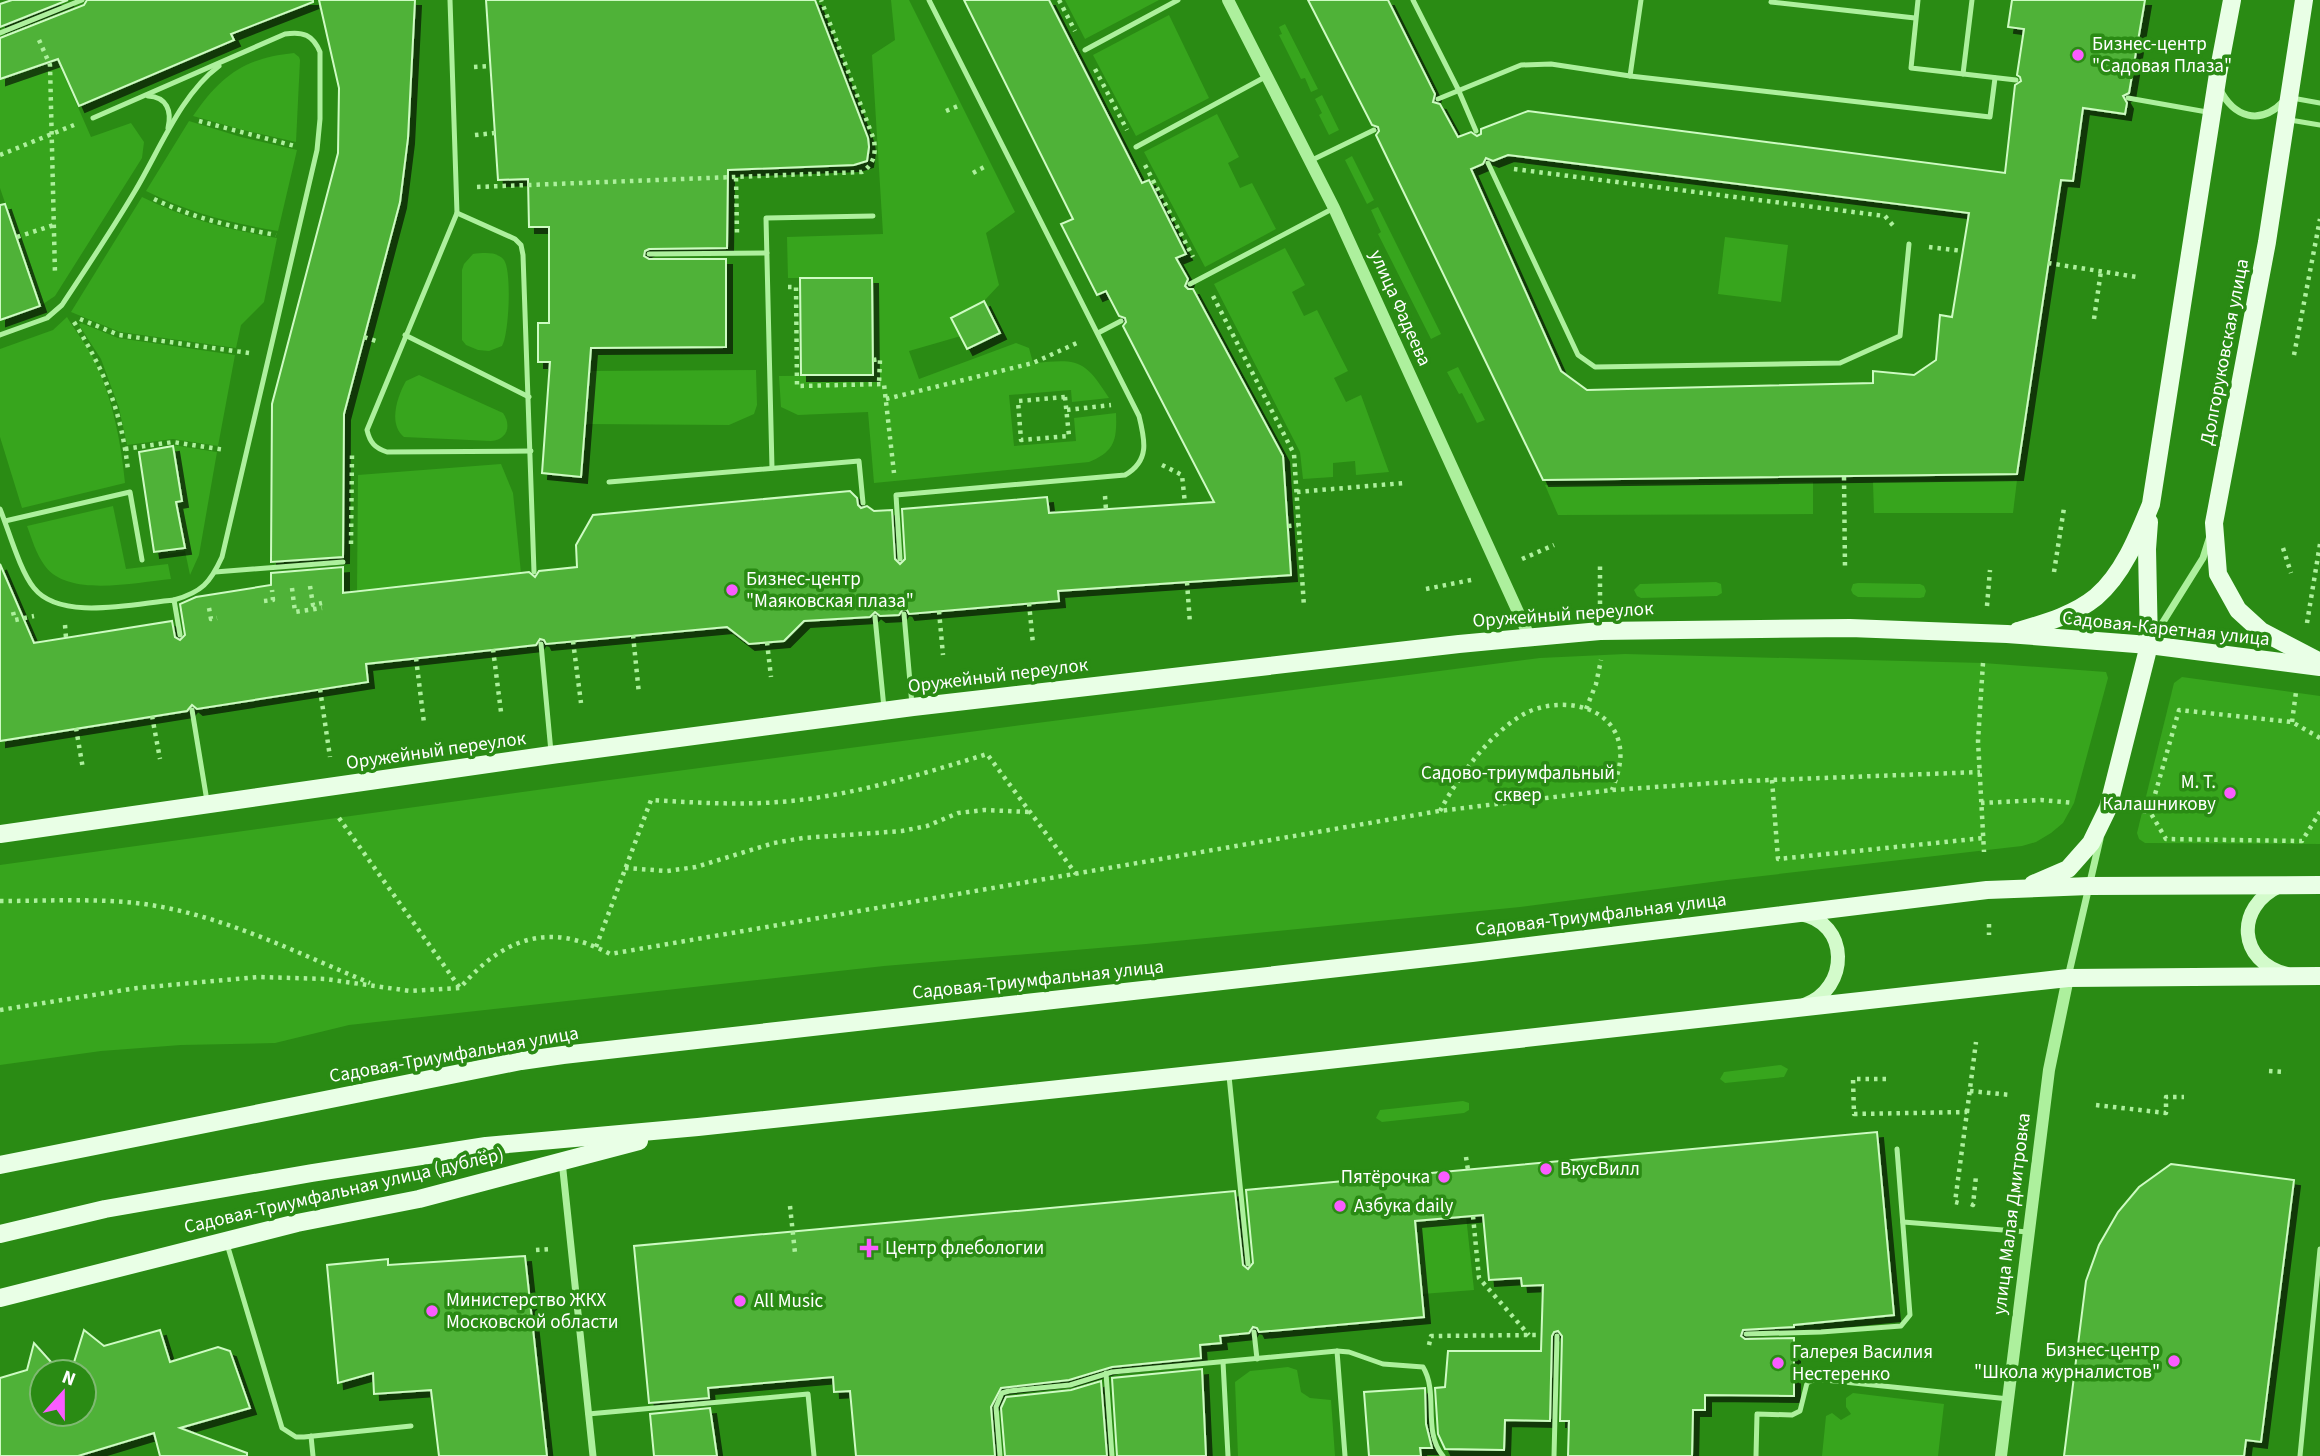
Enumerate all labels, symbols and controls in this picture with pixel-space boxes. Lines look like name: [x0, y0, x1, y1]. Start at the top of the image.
place label: Бизнес-центр "Садовая Плаза": [2092, 31, 2232, 80]
marker: Бизнес-центр "Садовая Плаза": [2070, 47, 2086, 63]
street label: улица Фадеева: [1362, 245, 1438, 371]
street label: Долгоруковская улица: [2194, 257, 2256, 447]
place label: Бизнес-центр "Маяковская плаза": [746, 566, 914, 615]
marker: Бизнес-центр "Маяковская плаза": [724, 582, 740, 598]
street label: Оружейный переулок: [1472, 595, 1655, 635]
street label: Садовая-Каретная улица: [2061, 605, 2271, 653]
street label: Оружейный переулок: [906, 651, 1090, 700]
street label: Оружейный переулок: [344, 725, 528, 777]
park label: Садово-триумфальный сквер: [1421, 760, 1615, 809]
place label: М. Т. Калашникову: [2102, 769, 2216, 818]
marker: М. Т. Калашникову: [2222, 785, 2238, 801]
street label: Садовая-Триумфальная улица: [1474, 886, 1728, 944]
street label: Садовая-Триумфальная улица: [911, 953, 1165, 1007]
street label: Садовая-Триумфальная улица: [327, 1020, 581, 1090]
street label: улица Малая Дмитровка: [1986, 1111, 2038, 1317]
street label: Садовая-Триумфальная улица (дублёр): [181, 1141, 507, 1241]
place label: ВкусВилл: [1560, 1156, 1640, 1183]
marker: ВкусВилл: [1538, 1161, 1554, 1177]
place label: Пятёрочка: [1341, 1164, 1430, 1191]
marker: Пятёрочка: [1436, 1169, 1452, 1185]
place label: Азбука daily: [1354, 1193, 1454, 1220]
marker: Азбука daily: [1332, 1198, 1348, 1214]
place label: Центр флебологии: [885, 1235, 1044, 1262]
marker: Центр флебологии: [859, 1238, 879, 1258]
place label: Министерство ЖКХ Московской области: [446, 1287, 618, 1336]
place label: All Music: [754, 1288, 824, 1315]
marker: All Music: [732, 1293, 748, 1309]
marker: Министерство ЖКХ Московской области: [424, 1303, 440, 1319]
place label: Бизнес-центр "Школа журналистов": [1974, 1337, 2160, 1386]
place label: Галерея Василия Нестеренко: [1792, 1339, 1933, 1388]
marker: Бизнес-центр "Школа журналистов": [2166, 1353, 2182, 1369]
marker: Галерея Василия Нестеренко: [1770, 1355, 1786, 1371]
north arrow: [28, 1358, 98, 1428]
text: N: [58, 1364, 79, 1393]

